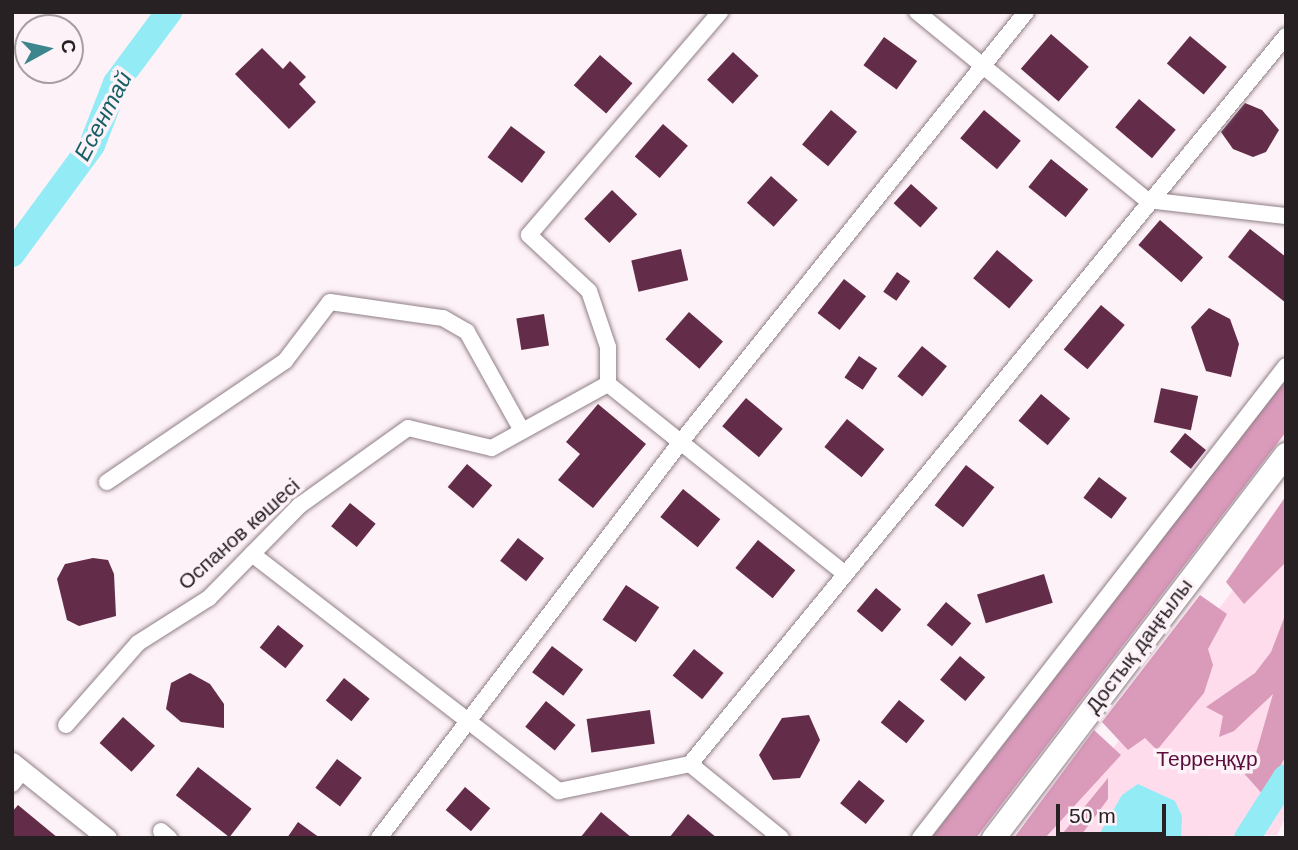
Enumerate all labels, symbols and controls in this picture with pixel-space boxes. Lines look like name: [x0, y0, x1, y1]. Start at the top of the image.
north arrow: [14, 14, 84, 84]
text: С: [57, 38, 80, 55]
water label: Есентай: [68, 67, 138, 165]
street label: Оспанов көшесі: [173, 473, 305, 595]
street label: Достық даңғылы: [1080, 574, 1198, 718]
park label: Терреңқұр: [1156, 746, 1258, 772]
scale bar: [1060, 790, 1170, 834]
text: 50 m: [1069, 804, 1116, 827]

